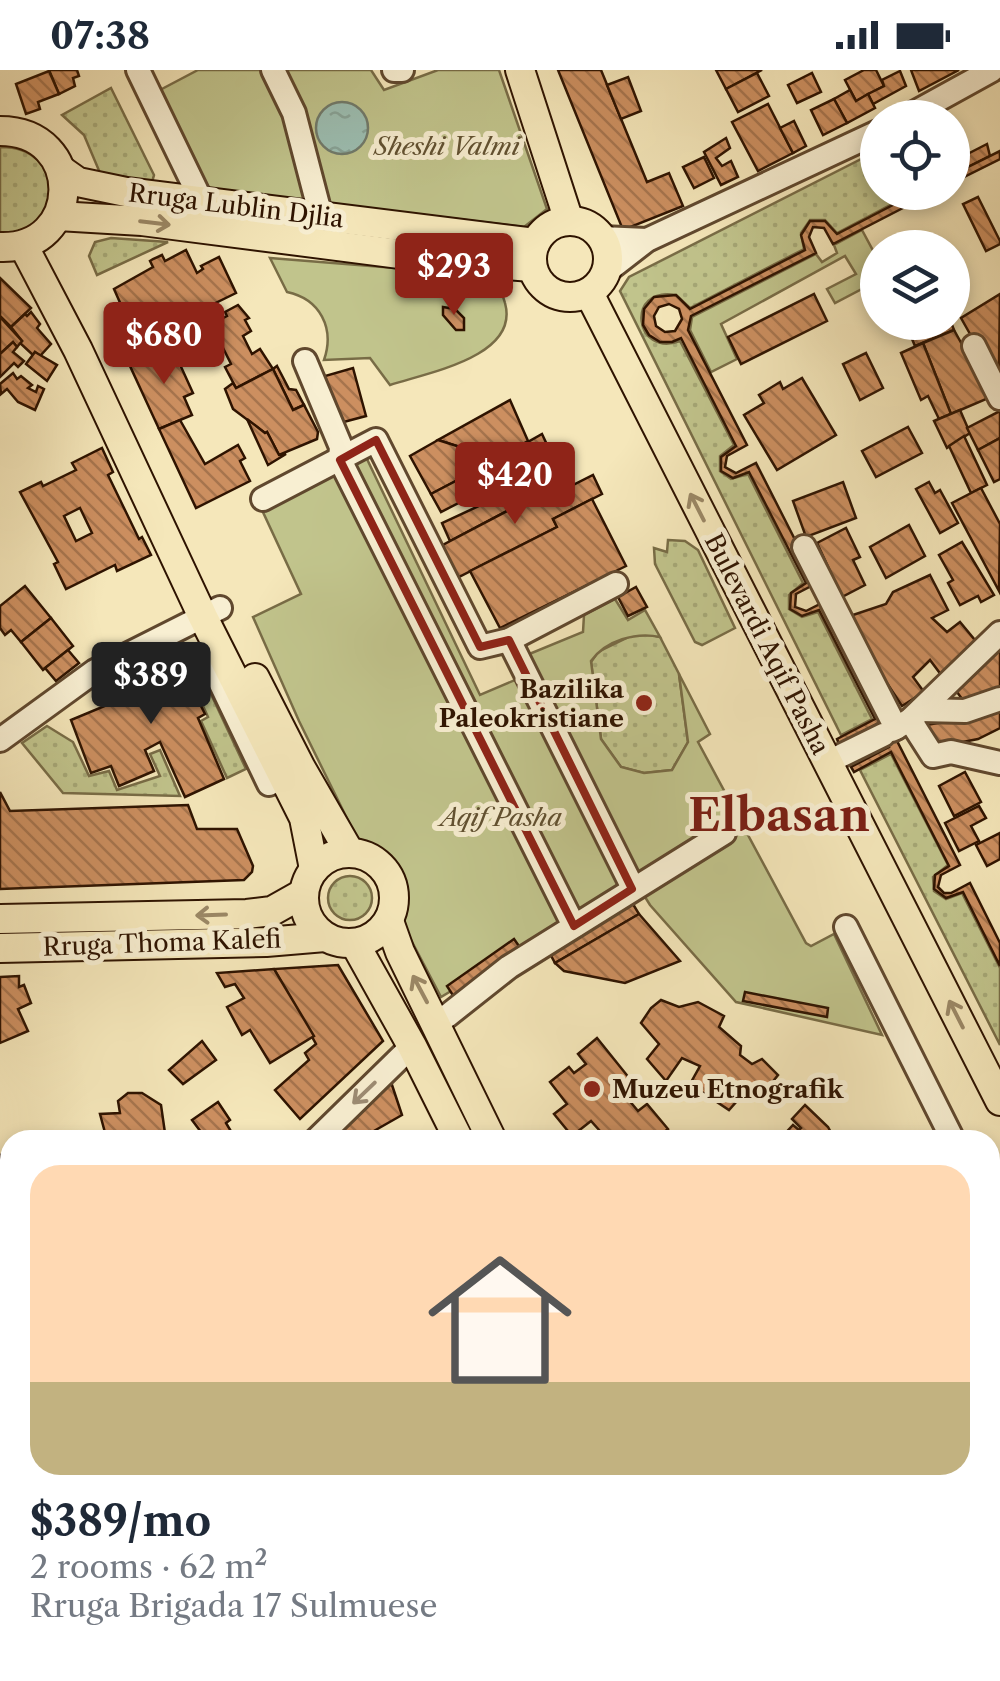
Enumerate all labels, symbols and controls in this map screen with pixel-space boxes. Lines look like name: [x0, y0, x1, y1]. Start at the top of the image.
text: 07:38: [50, 12, 150, 59]
map controls: [860, 100, 970, 340]
button: locate: [860, 100, 970, 210]
park label: Sheshi Valmi: [372, 131, 521, 162]
street label: Rruga Lublin Djlia: [127, 177, 346, 235]
one-way arrow: [138, 214, 170, 233]
button: layers: [860, 230, 970, 340]
pin: $293: [395, 233, 513, 318]
text: $293: [417, 246, 491, 285]
pin: $680: [105, 302, 223, 387]
text: $680: [125, 315, 203, 354]
pin: $420: [456, 442, 574, 527]
text: $420: [477, 455, 553, 494]
one-way arrow: [687, 492, 706, 522]
street label: Bulevardi Aqif Pasha: [698, 528, 837, 760]
pin: $389: [92, 642, 210, 727]
text: $389: [114, 655, 188, 694]
place label: Bazilika Paleokristiane: [439, 674, 625, 734]
marker: Bazilika Paleokristiane: [633, 692, 655, 714]
district label: Elbasan: [688, 787, 870, 843]
park label: Aqif Pasha: [436, 802, 562, 833]
one-way arrow: [196, 905, 228, 924]
street label: Rruga Thoma Kalefi: [42, 923, 282, 963]
one-way arrow: [410, 975, 429, 1005]
one-way arrow: [946, 1000, 965, 1030]
place label: Muzeu Etnografik: [612, 1074, 844, 1105]
marker: Muzeu Etnografik: [581, 1078, 603, 1100]
one-way arrow: [352, 1081, 376, 1105]
icon: home: [410, 1230, 590, 1410]
text: $389/mo: [30, 1495, 211, 1547]
text: 2 rooms · 62 m²: [30, 1547, 268, 1586]
text: Rruga Brigada 17 Sulmuese: [30, 1586, 437, 1625]

